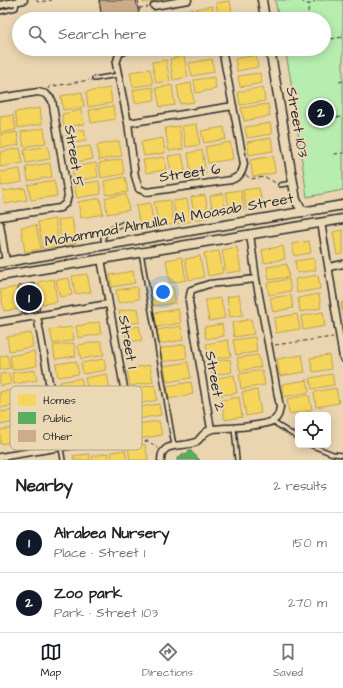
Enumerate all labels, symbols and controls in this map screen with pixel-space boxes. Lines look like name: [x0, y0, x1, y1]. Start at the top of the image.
search box: [12, 12, 331, 56]
icon: search: [26, 23, 48, 45]
text: Search here: [58, 24, 147, 45]
street label: Street 103: [280, 85, 314, 159]
pin: 2: [308, 98, 334, 128]
street label: Street 5: [59, 123, 89, 189]
street label: Street 6: [158, 158, 223, 188]
street label: Mohammad Almulla Al Moasab Street: [43, 188, 295, 252]
your location: [153, 282, 173, 302]
pin: 1: [16, 283, 42, 313]
street label: Street 1: [113, 313, 143, 371]
street label: Street 2: [199, 349, 231, 413]
legend: [10, 386, 142, 450]
text: Homes: [43, 393, 76, 408]
text: Public: [43, 411, 72, 426]
map controls: [295, 412, 331, 448]
button: locate: [295, 412, 331, 448]
text: Other: [43, 429, 72, 444]
text: Nearby: [16, 474, 73, 498]
text: 2 results: [273, 477, 327, 495]
text: Alrabea Nursery: [54, 523, 170, 544]
text: 1: [28, 534, 30, 552]
text: 150 m: [293, 534, 327, 552]
text: Place · Street 1: [54, 544, 145, 562]
text: Zoo park: [54, 583, 122, 604]
text: 2: [25, 594, 33, 612]
text: 270 m: [288, 594, 327, 612]
text: Park · Street 103: [54, 604, 158, 622]
tab: Map: [40, 641, 62, 680]
tab: Directions: [142, 641, 193, 680]
tab: Saved: [273, 641, 303, 680]

